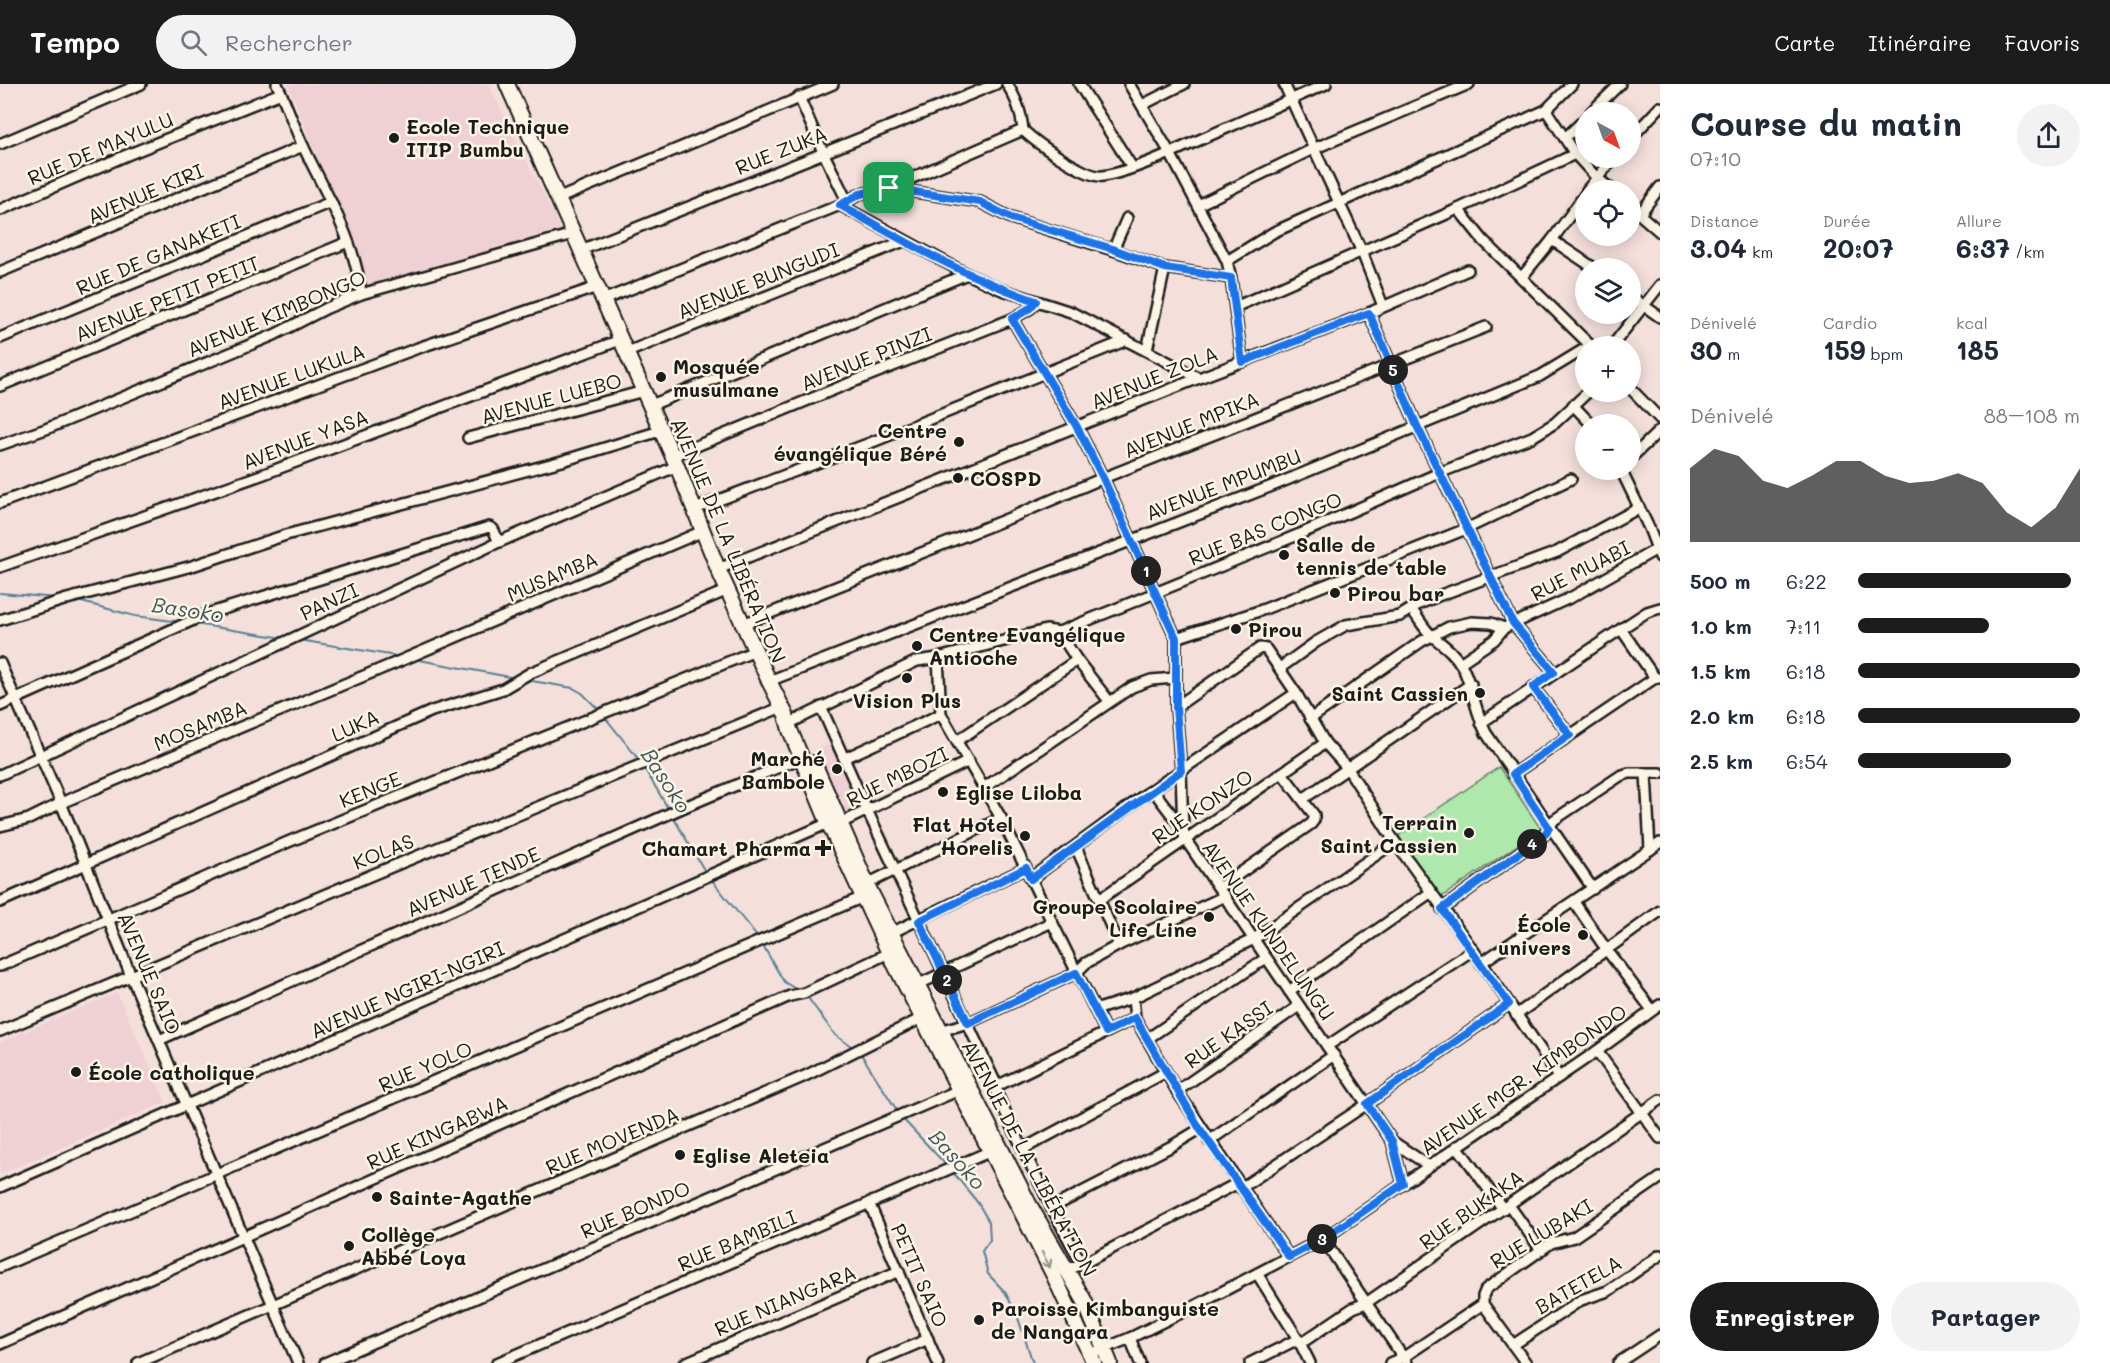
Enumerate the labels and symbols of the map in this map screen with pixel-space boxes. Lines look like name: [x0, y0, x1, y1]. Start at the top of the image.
north arrow: [1575, 102, 1641, 168]
street label: RUE DE MAYULU: [23, 106, 177, 190]
place label: Ecole Technique ITIP Bumbu: [406, 113, 569, 162]
street label: RUE ZUKA: [731, 120, 831, 180]
marker: Ecole Technique ITIP Bumbu: [387, 131, 401, 145]
street label: AVENUE KIRI: [83, 157, 207, 229]
pin: [863, 162, 914, 213]
street label: RUE DE GANAKETI: [72, 207, 244, 300]
street label: AVENUE BUNGUDI: [673, 236, 843, 324]
street label: AVENUE PETIT PETIT: [71, 249, 263, 347]
street label: AVENUE KIMBONGO: [183, 264, 369, 362]
street label: AVENUE PINZI: [797, 320, 936, 396]
street label: AVENUE LUKULA: [214, 337, 368, 415]
street label: AVENUE ZOLA: [1087, 340, 1221, 414]
place label: Mosquée musulmane: [673, 353, 779, 402]
pin: 5: [1378, 355, 1408, 385]
street label: AVENUE LUEBO: [478, 367, 624, 429]
marker: Mosquée musulmane: [654, 370, 668, 384]
street label: AVENUE MPIKA: [1119, 385, 1263, 463]
street label: AVENUE YASA: [238, 403, 372, 475]
street label: AVENUE DE LA LIBÉRATION: [665, 414, 793, 666]
place label: Centre évangélique Béré: [774, 417, 947, 466]
marker: Centre évangélique Béré: [952, 435, 966, 449]
street label: AVENUE MPUMBU: [1142, 442, 1304, 526]
place label: COSPD: [970, 465, 1042, 491]
marker: COSPD: [951, 471, 965, 485]
street label: RUE BAS CONGO: [1184, 485, 1346, 571]
place label: Salle de tennis de table: [1296, 531, 1447, 580]
street label: RUE MUABI: [1526, 534, 1634, 606]
street label: MUSAMBA: [502, 545, 602, 607]
marker: Salle de tennis de table: [1277, 548, 1291, 562]
pin: 1: [1131, 556, 1161, 586]
street label: PANZI: [296, 576, 363, 626]
place label: Pirou bar: [1347, 580, 1444, 606]
marker: Pirou bar: [1328, 586, 1342, 600]
water label: Basoko: [150, 590, 226, 628]
place label: Pirou: [1248, 616, 1302, 642]
place label: Centre Evangélique Antioche: [929, 621, 1125, 670]
marker: Pirou: [1229, 622, 1243, 636]
marker: Centre Evangélique Antioche: [910, 639, 924, 653]
marker: Vision Plus: [900, 671, 914, 685]
place label: Saint Cassien: [1331, 680, 1468, 706]
marker: Saint Cassien: [1473, 686, 1487, 700]
place label: Vision Plus: [853, 687, 961, 713]
street label: MOSAMBA: [149, 694, 251, 756]
street label: LUKA: [327, 703, 383, 747]
street label: RUE MBOZI: [842, 740, 953, 812]
water label: Basoko: [636, 742, 698, 818]
place label: Marché Bambole: [741, 745, 825, 794]
marker: Marché Bambole: [830, 762, 844, 776]
street label: RUE KONZO: [1147, 763, 1257, 849]
street label: KENGE: [335, 765, 405, 813]
place label: Eglise Liloba: [955, 779, 1082, 805]
marker: Eglise Liloba: [936, 785, 950, 799]
place label: Terrain Saint Cassien: [1320, 809, 1457, 858]
place label: Flat Hotel Horelis: [912, 811, 1013, 860]
marker: Terrain Saint Cassien: [1462, 826, 1476, 840]
street label: KOLAS: [349, 827, 417, 875]
marker: Flat Hotel Horelis: [1018, 829, 1032, 843]
pin: 4: [1517, 829, 1547, 859]
place label: Chamart Pharma: [641, 835, 811, 861]
street label: AVENUE KUNDELUNGU: [1197, 835, 1341, 1025]
street label: AVENUE TENDE: [402, 840, 544, 922]
marker: Chamart Pharma: [816, 841, 830, 855]
place label: Groupe Scolaire Life Line: [1032, 893, 1197, 942]
street label: AVENUE SAIO: [112, 908, 188, 1038]
marker: Groupe Scolaire Life Line: [1202, 910, 1216, 924]
place label: École univers: [1498, 911, 1571, 960]
marker: École univers: [1576, 928, 1590, 942]
street label: AVENUE NGIRI-NGIRI: [306, 934, 508, 1043]
pin: 2: [932, 965, 962, 995]
street label: RUE KASSI: [1179, 994, 1277, 1074]
street label: AVENUE MGR. KIMBONDO: [1415, 998, 1631, 1160]
street label: RUE YOLO: [374, 1035, 476, 1097]
street label: AVENUE DE LA LIBÉRATION: [957, 1035, 1103, 1281]
place label: École catholique: [88, 1059, 255, 1085]
marker: École catholique: [69, 1065, 83, 1079]
street label: RUE KINGABWA: [362, 1089, 512, 1175]
street label: RUE MOVENDA: [541, 1100, 683, 1180]
water label: Basoko: [924, 1123, 992, 1195]
place label: Eglise Aleteia: [692, 1142, 829, 1168]
marker: Eglise Aleteia: [673, 1148, 687, 1162]
street label: RUE BUKAKA: [1414, 1163, 1528, 1255]
street label: RUE BONDO: [576, 1174, 694, 1244]
place label: Sainte-Agathe: [389, 1184, 532, 1210]
marker: Sainte-Agathe: [370, 1190, 384, 1204]
street label: RUE LUBAKI: [1485, 1192, 1597, 1274]
street label: RUE BAMBILI: [674, 1203, 801, 1277]
street label: PETIT SAIO: [886, 1219, 954, 1331]
place label: Collège Abbé Loya: [361, 1221, 466, 1270]
pin: 3: [1307, 1224, 1337, 1254]
marker: Collège Abbé Loya: [342, 1239, 356, 1253]
street label: BATETELA: [1530, 1249, 1626, 1319]
one-way arrow: [1041, 1250, 1052, 1268]
street label: RUE NIANGARA: [710, 1258, 860, 1342]
place label: Paroisse Kimbanguiste de Nangara: [991, 1295, 1219, 1344]
marker: Paroisse Kimbanguiste de Nangara: [972, 1313, 986, 1327]

